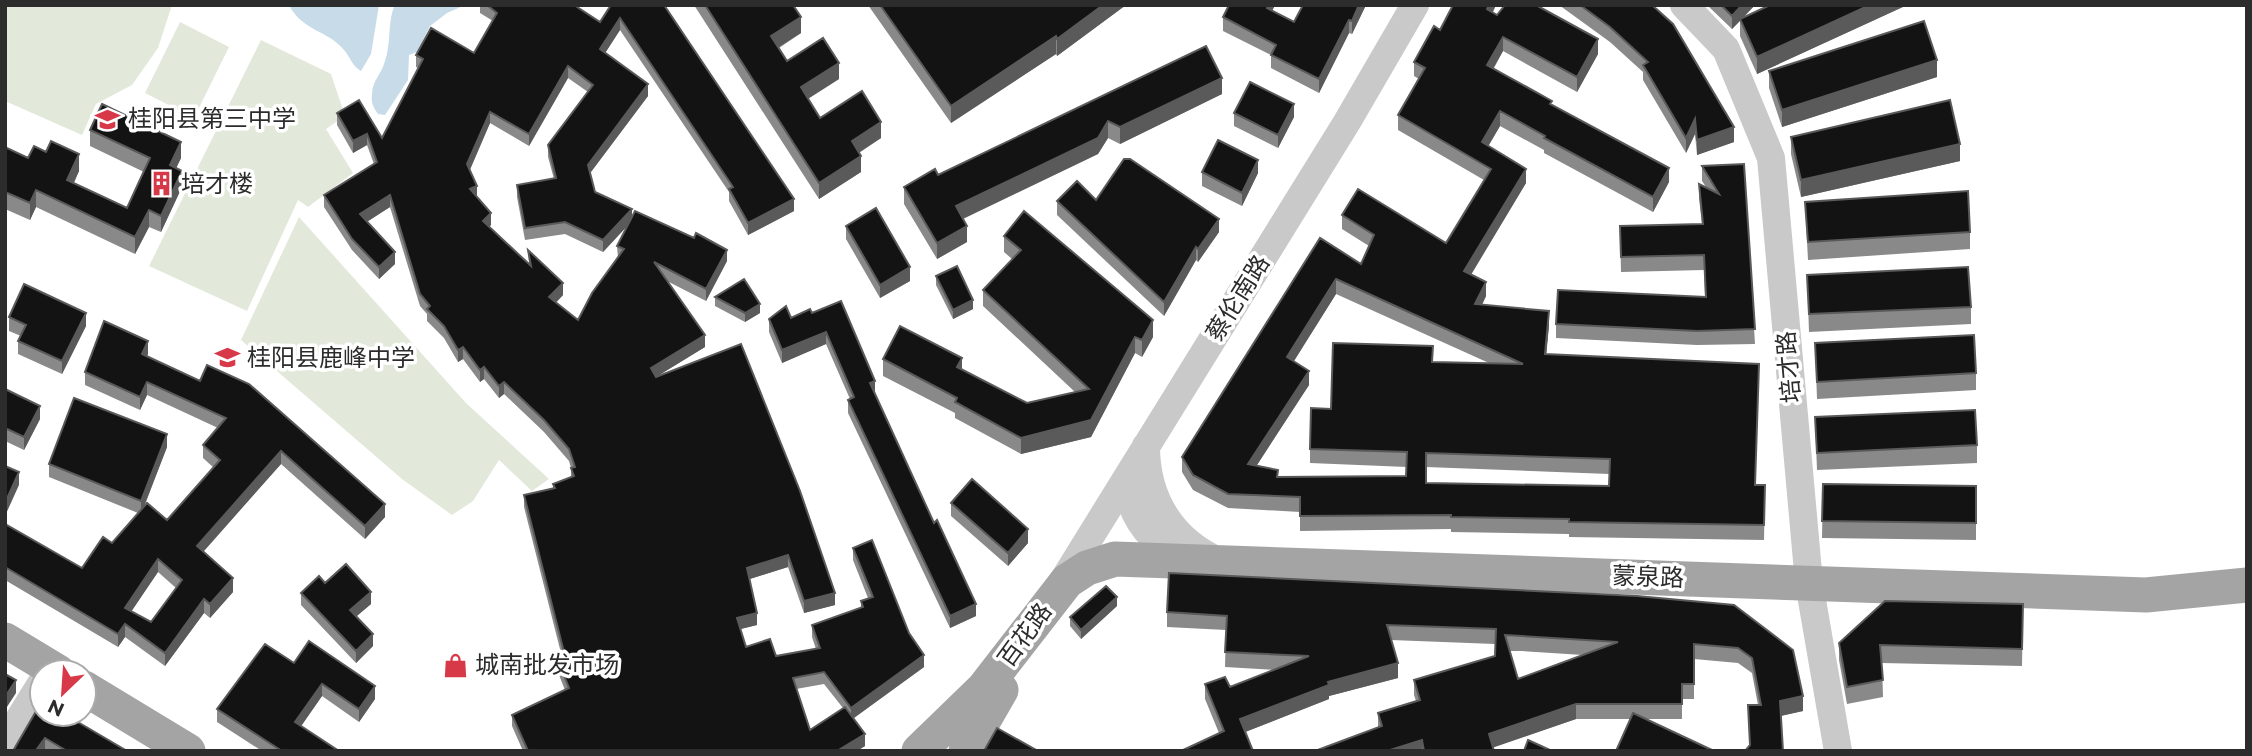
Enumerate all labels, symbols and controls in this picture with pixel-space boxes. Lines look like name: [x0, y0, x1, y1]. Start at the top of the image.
place label: 桂阳县第三中学: [128, 104, 296, 133]
school or university icon: 桂阳县第三中学: [94, 105, 122, 133]
place label: 培才楼: [181, 169, 253, 198]
building icon: 培才楼: [147, 170, 175, 198]
street label: 蔡伦南路: [1200, 249, 1275, 346]
street label: 培才路: [1771, 330, 1806, 404]
place label: 桂阳县鹿峰中学: [247, 343, 415, 372]
school or university icon: 桂阳县鹿峰中学: [213, 344, 241, 372]
street label: 蒙泉路: [1612, 561, 1685, 592]
street label: 百花路: [992, 597, 1057, 672]
place label: 城南批发市场: [475, 650, 619, 679]
shop icon: 城南批发市场: [441, 651, 469, 679]
north arrow: [28, 658, 98, 728]
text: N: [44, 694, 68, 722]

